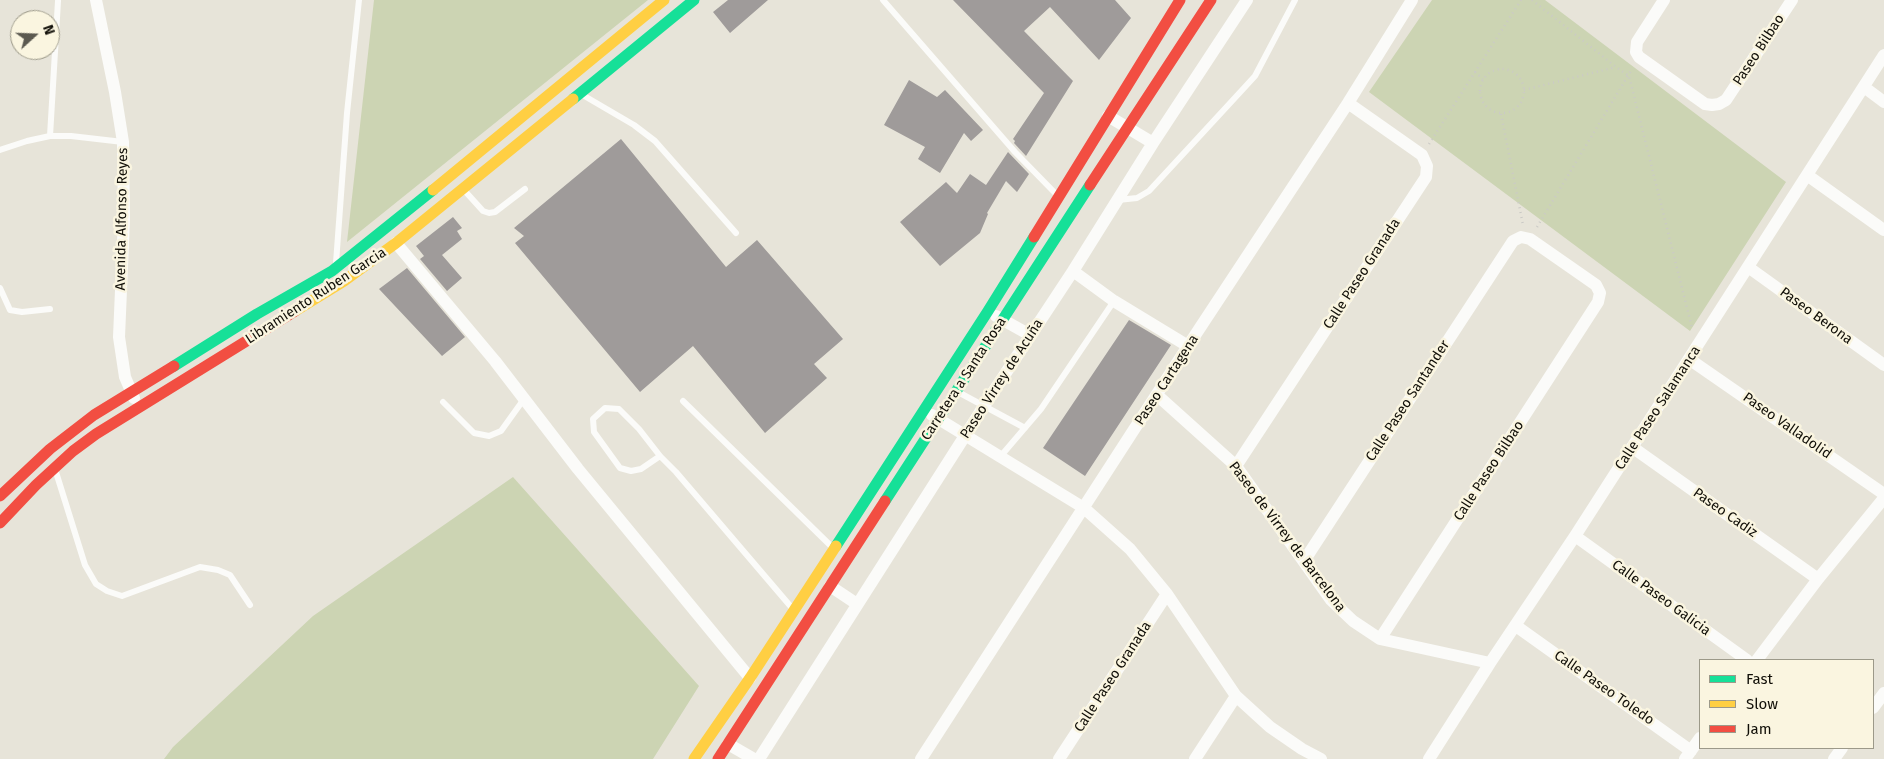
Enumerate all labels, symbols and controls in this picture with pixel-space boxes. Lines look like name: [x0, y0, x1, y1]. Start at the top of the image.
north arrow: [10, 10, 60, 60]
street label: Paseo Bilbao: [1730, 11, 1788, 89]
text: N: [39, 23, 58, 37]
street label: Avenida Alfonso Reyes: [112, 148, 132, 290]
street label: Calle Paseo Granada: [1320, 215, 1404, 333]
street label: Libramiento Ruben Garcia: [242, 244, 390, 348]
street label: Paseo Berona: [1776, 284, 1856, 348]
street label: Carretera a Santa Rosa: [918, 314, 1010, 444]
street label: Paseo Virrey de Acuña: [957, 316, 1047, 442]
street label: Paseo Cartagena: [1131, 332, 1203, 428]
street label: Calle Paseo Santander: [1363, 337, 1453, 465]
street label: Calle Paseo Salamanca: [1612, 343, 1704, 473]
street label: Paseo Valladolid: [1739, 389, 1835, 463]
street label: Calle Paseo Bilbao: [1450, 418, 1528, 524]
street label: Paseo de Virrey de Barcelona: [1225, 459, 1349, 615]
street label: Paseo Cadiz: [1690, 485, 1760, 541]
street label: Calle Paseo Galicia: [1608, 556, 1714, 640]
street label: Calle Paseo Granada: [1071, 618, 1155, 736]
street label: Calle Paseo Toledo: [1551, 647, 1657, 729]
legend: [1699, 659, 1874, 749]
text: Fast: [1746, 670, 1773, 688]
text: Slow: [1746, 695, 1778, 713]
text: Jam: [1746, 720, 1772, 738]

